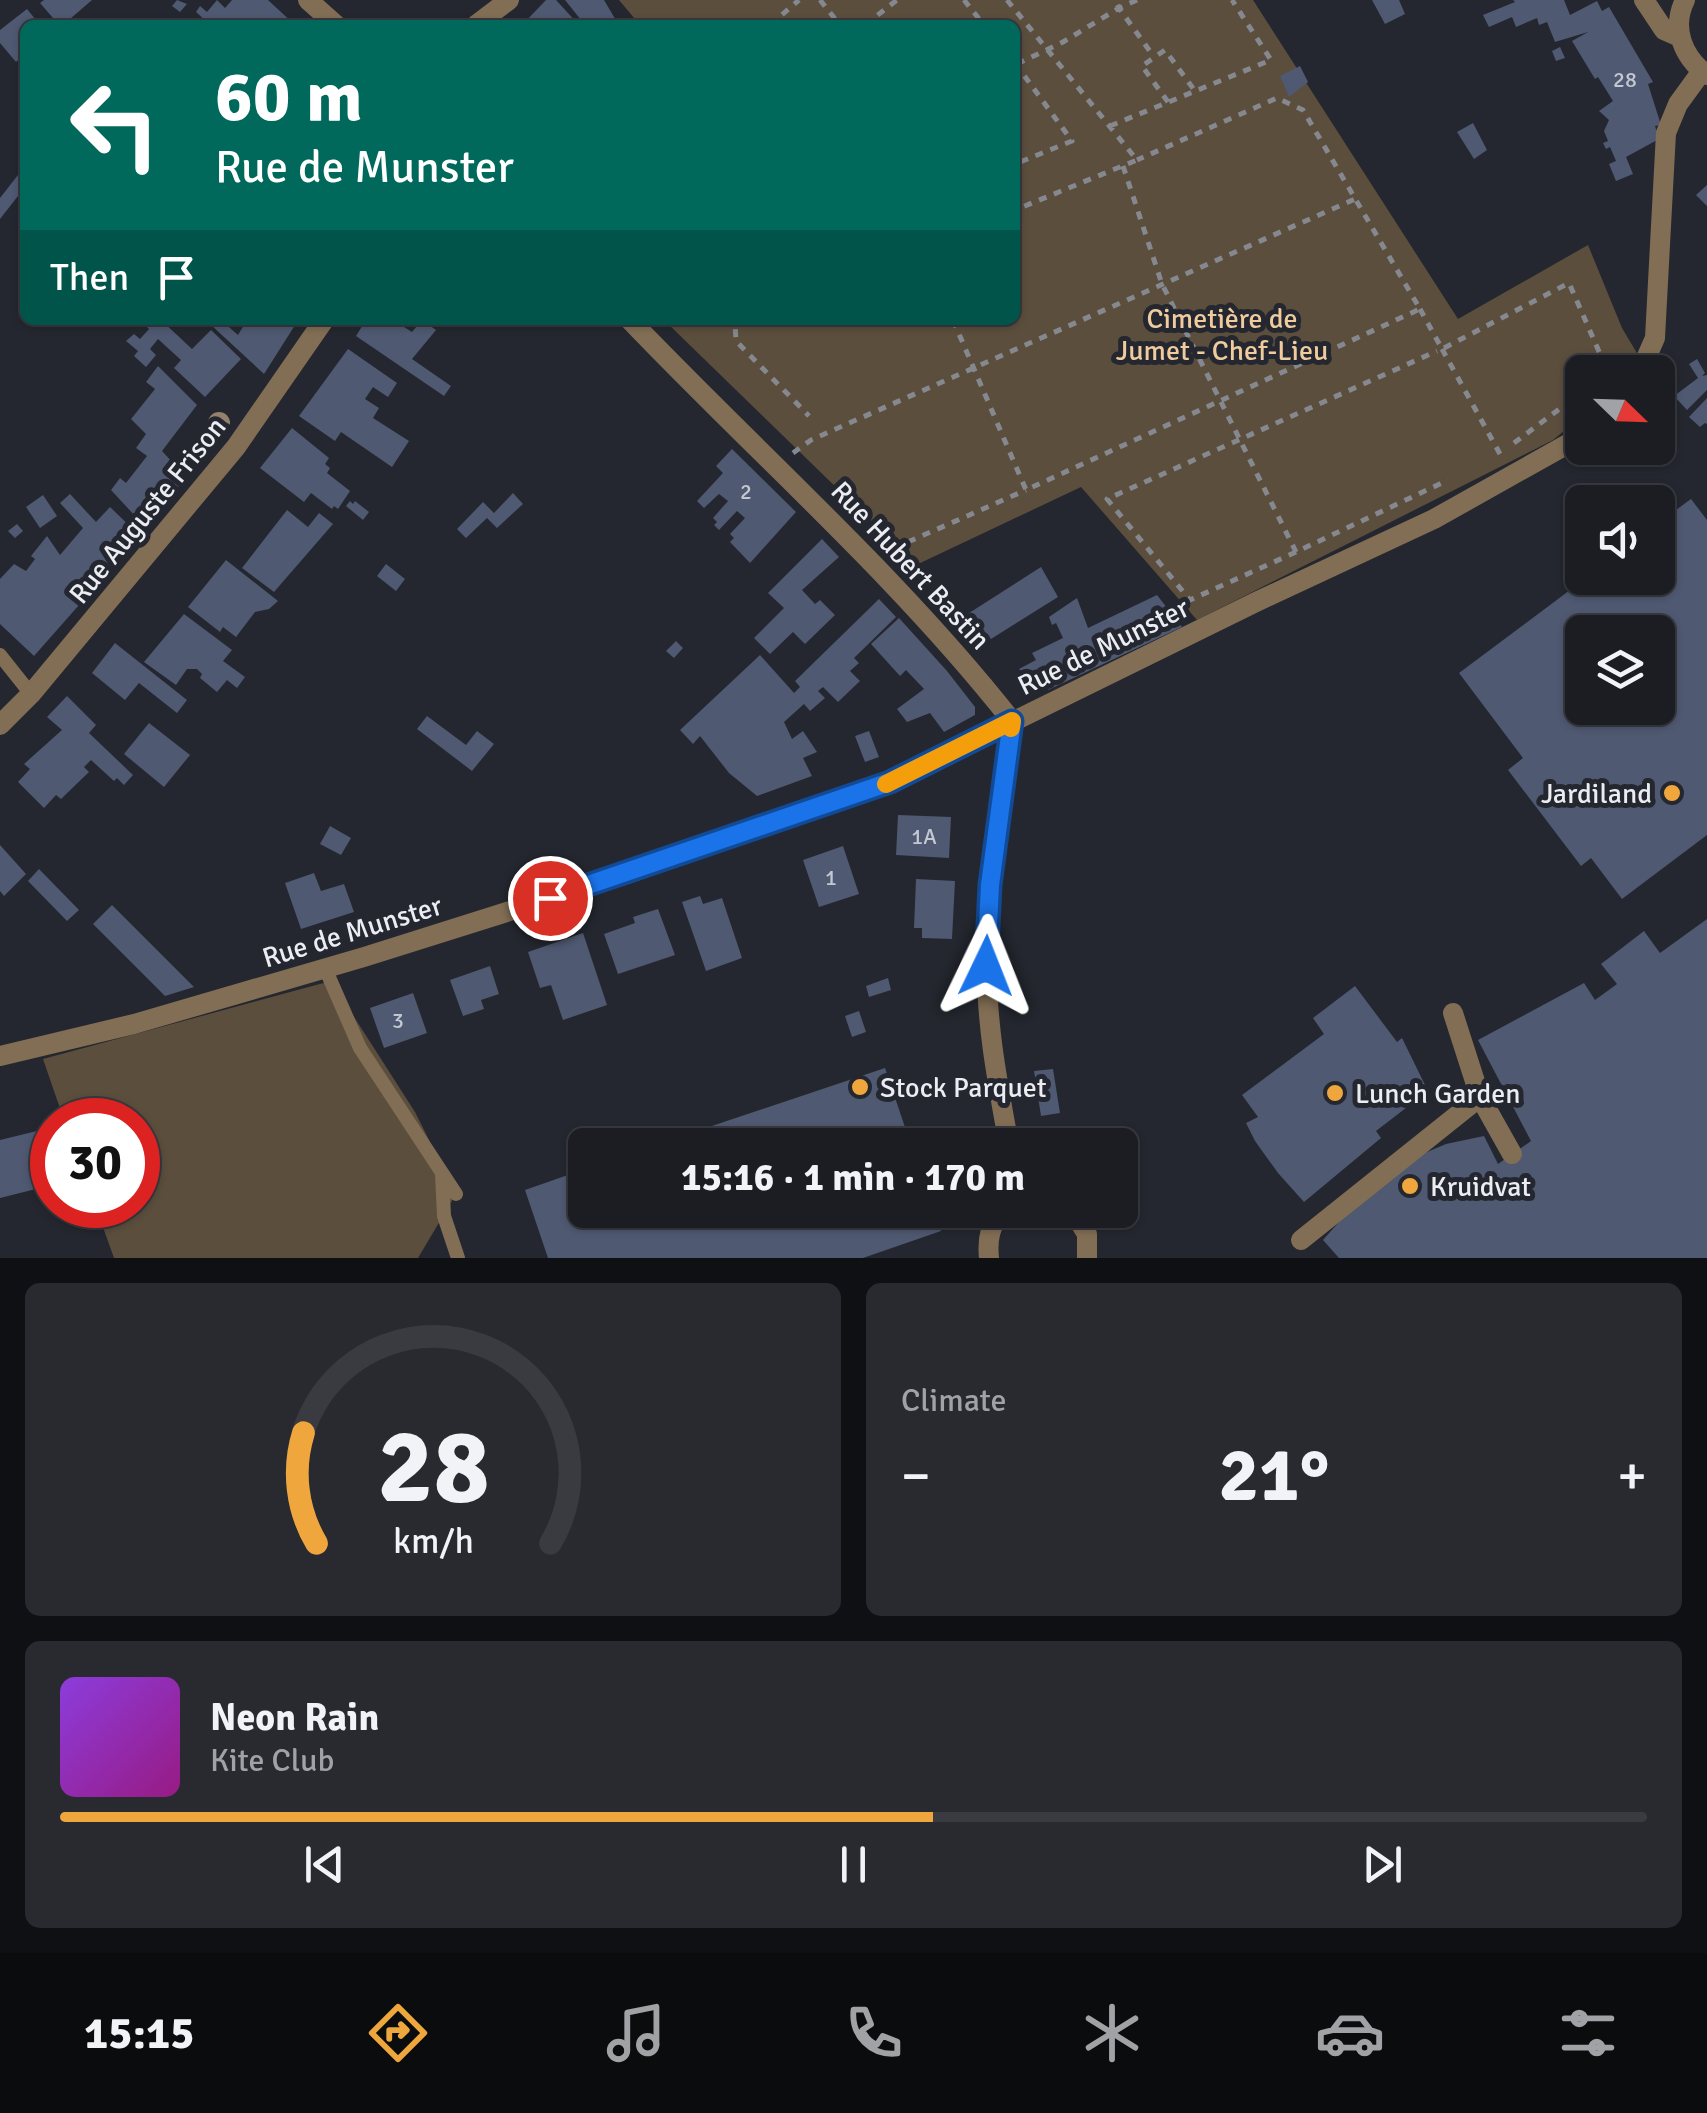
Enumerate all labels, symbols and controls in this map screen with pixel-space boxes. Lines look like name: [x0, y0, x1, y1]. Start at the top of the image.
text: 60 m: [215, 54, 363, 140]
icon: left: [50, 60, 180, 190]
house number: 28: [1613, 66, 1637, 93]
text: Rue de Munster: [215, 140, 514, 195]
icon: arrive: [149, 250, 204, 305]
text: Then: [50, 254, 129, 301]
park label: Cimetière de Jumet - Chef-Lieu: [1116, 302, 1328, 368]
north arrow: [1565, 355, 1675, 465]
map controls: [1565, 355, 1675, 725]
street label: Rue Auguste Frison: [62, 410, 233, 611]
street label: Rue Hubert Bastin: [824, 474, 997, 657]
house number: 2: [740, 478, 752, 505]
button: sound: [1565, 485, 1675, 595]
street label: Rue de Munster: [1012, 591, 1195, 703]
button: layers: [1565, 615, 1675, 725]
place label: Jardiland: [1541, 777, 1652, 811]
marker: Jardiland: [1661, 782, 1683, 804]
house number: 1A: [911, 823, 937, 850]
pin: [508, 856, 593, 941]
house number: 1: [825, 864, 837, 891]
icon: arrive: [523, 871, 578, 926]
street label: Rue de Munster: [258, 888, 447, 975]
position arrow: [934, 914, 1038, 1018]
house number: 3: [392, 1007, 404, 1034]
place label: Stock Parquet: [880, 1071, 1047, 1105]
marker: Stock Parquet: [849, 1076, 871, 1098]
place label: Lunch Garden: [1355, 1077, 1521, 1111]
marker: Lunch Garden: [1324, 1082, 1346, 1104]
speed limit sign: 30: [30, 1098, 160, 1228]
text: 15:16 · 1 min · 170 m: [681, 1154, 1025, 1201]
place label: Kruidvat: [1430, 1170, 1531, 1204]
marker: Kruidvat: [1399, 1175, 1421, 1197]
text: Climate: [901, 1381, 1007, 1420]
text: 28: [377, 1403, 489, 1531]
text: 21°: [1219, 1429, 1330, 1522]
text: −: [901, 1442, 931, 1510]
text: +: [1617, 1442, 1647, 1510]
text: km/h: [393, 1519, 473, 1563]
text: Neon Rain: [210, 1694, 379, 1741]
text: Kite Club: [210, 1741, 334, 1780]
icon: previous: [297, 1837, 352, 1892]
icon: pause: [826, 1837, 881, 1892]
icon: next: [1355, 1837, 1410, 1892]
icon: directions: [363, 1998, 433, 2068]
icon: music: [601, 1998, 671, 2068]
icon: phone: [839, 1998, 909, 2068]
icon: climate: [1077, 1998, 1147, 2068]
icon: car: [1315, 1998, 1385, 2068]
icon: filters: [1553, 1998, 1623, 2068]
text: 15:15: [84, 2006, 194, 2061]

